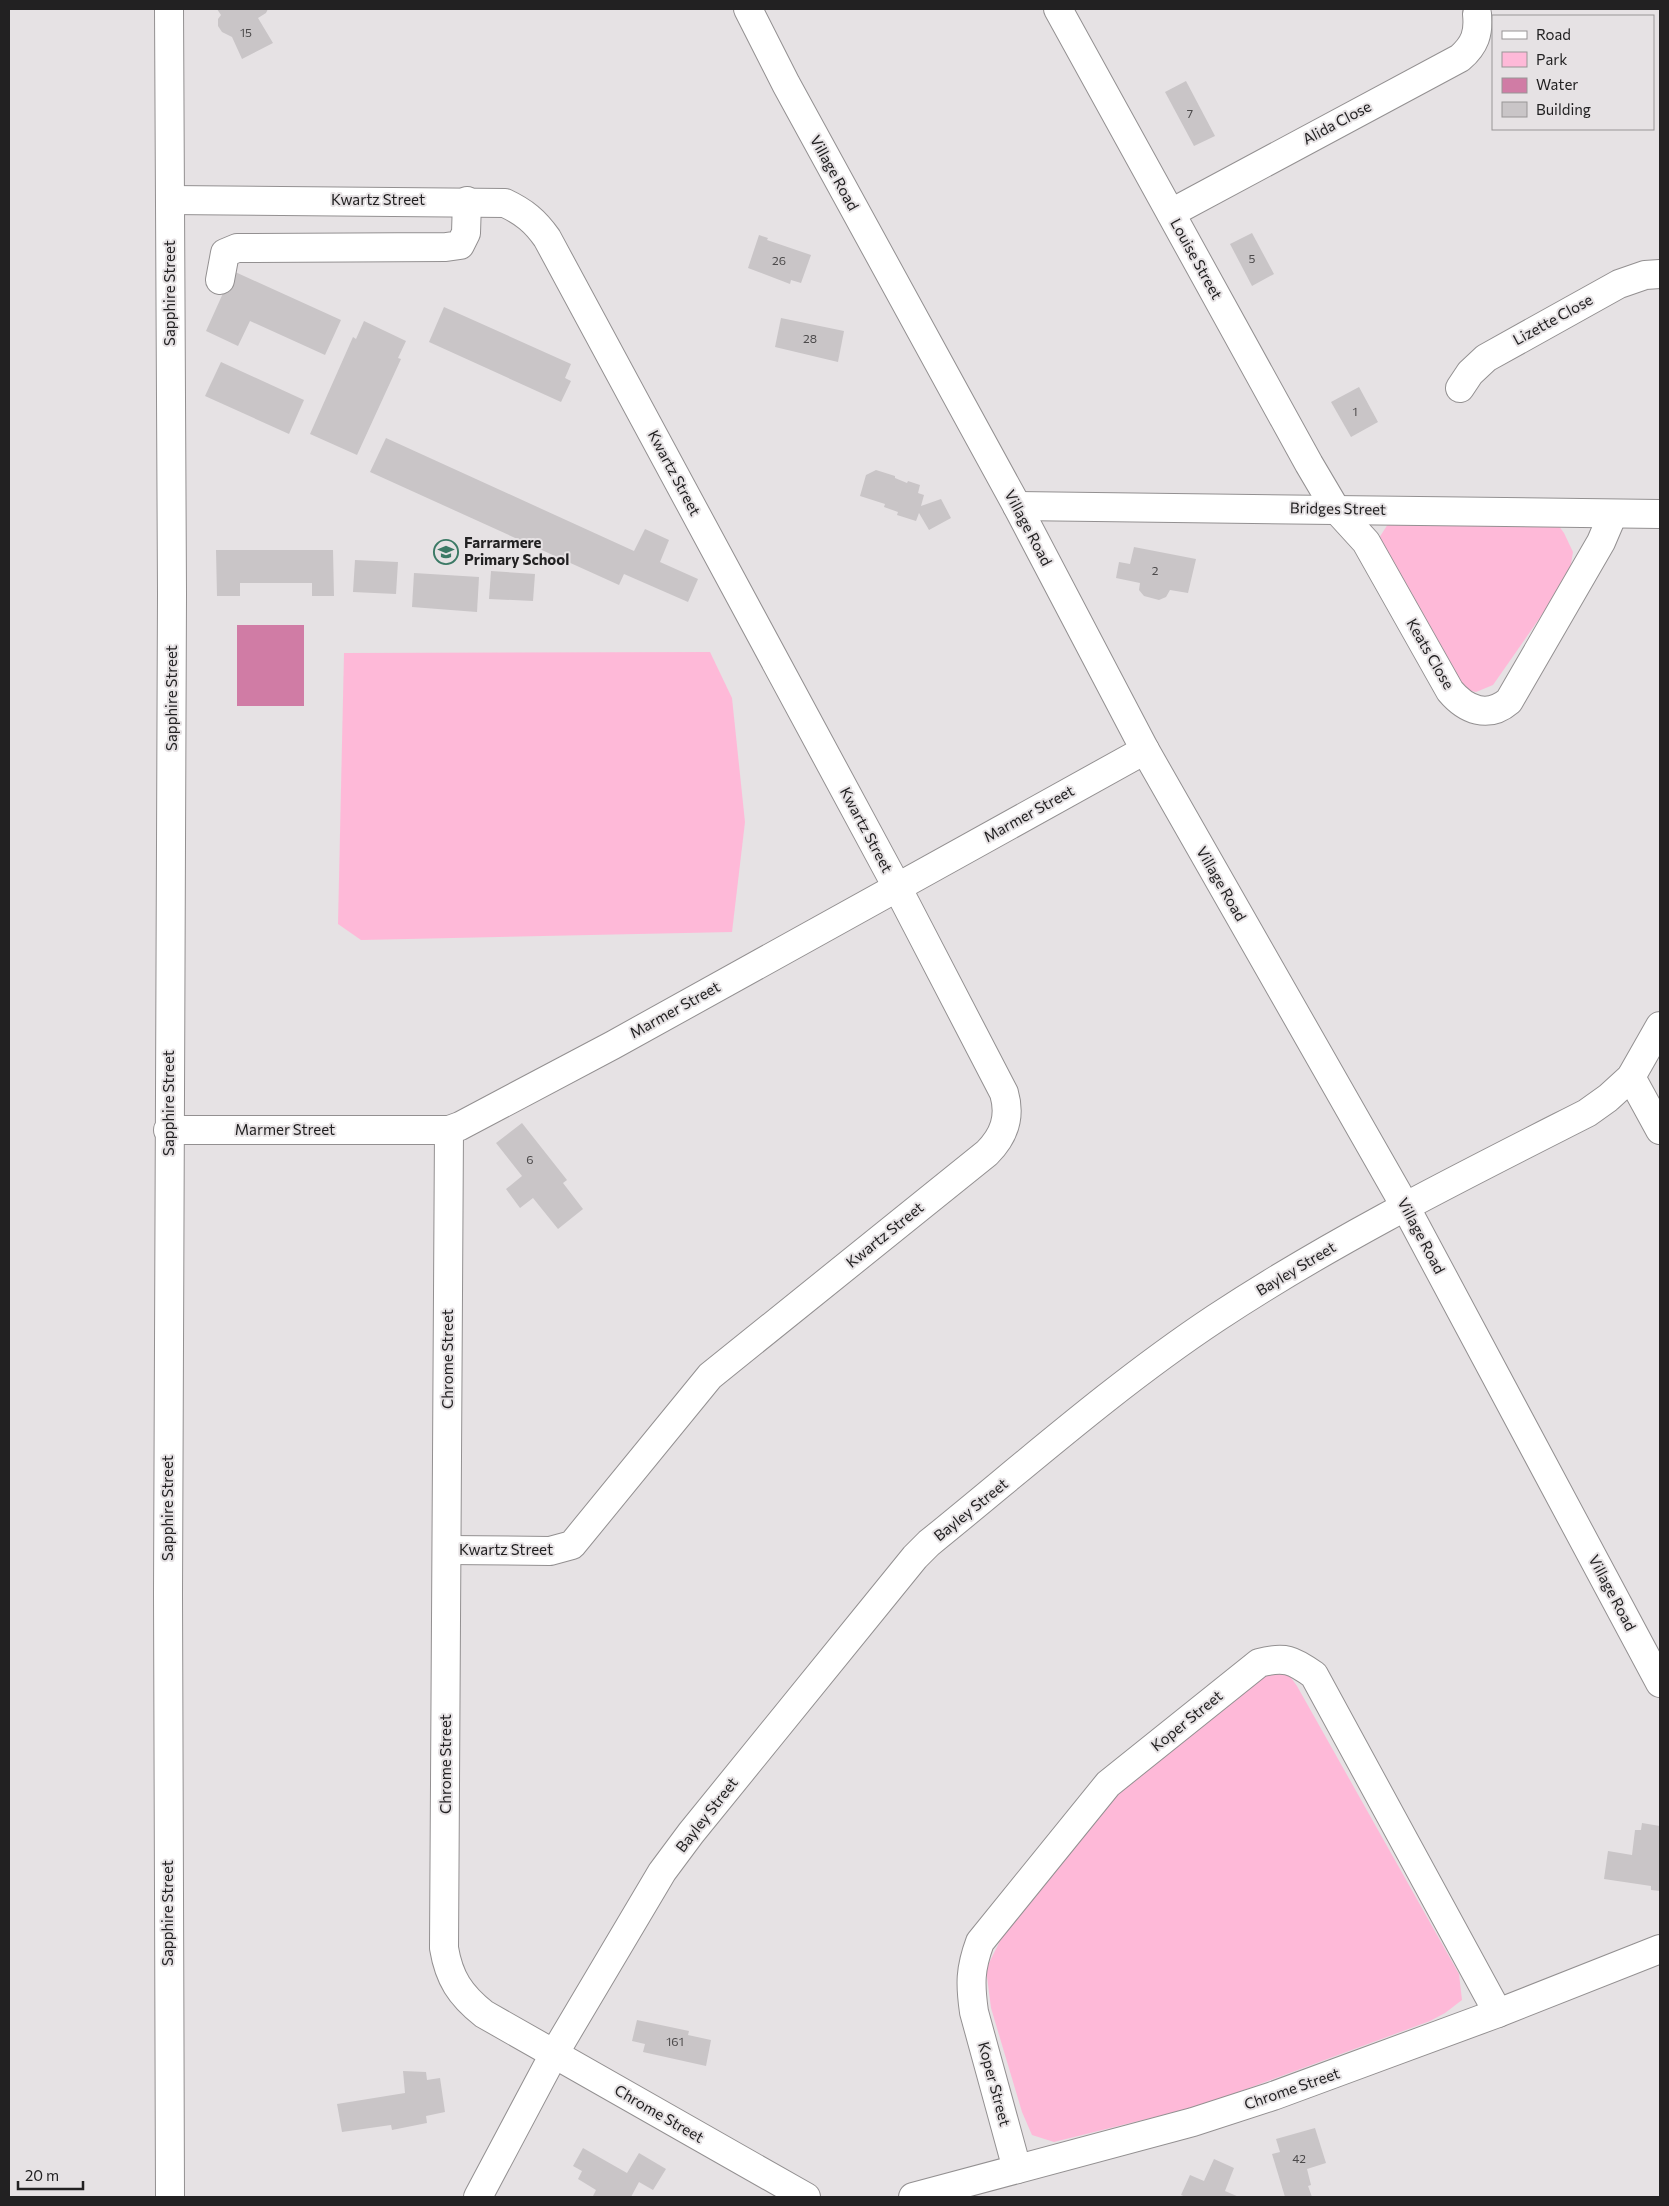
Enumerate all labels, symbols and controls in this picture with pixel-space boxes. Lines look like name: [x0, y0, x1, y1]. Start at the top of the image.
legend: [1492, 15, 1654, 130]
house number: 15: [240, 25, 252, 39]
text: Road: [1536, 25, 1571, 43]
text: Park: [1536, 50, 1567, 68]
text: Water: [1536, 75, 1578, 93]
street label: Alida Close: [1299, 97, 1374, 148]
text: Building: [1536, 100, 1591, 118]
house number: 7: [1187, 106, 1193, 120]
street label: Village Road: [807, 132, 863, 213]
street label: Kwartz Street: [331, 190, 425, 208]
street label: Louise Street: [1167, 215, 1227, 302]
street label: Sapphire Street: [160, 240, 178, 346]
house number: 5: [1249, 251, 1256, 265]
house number: 26: [772, 253, 786, 267]
street label: Lizette Close: [1510, 290, 1596, 348]
house number: 28: [803, 331, 817, 345]
house number: 1: [1352, 404, 1358, 418]
street label: Kwartz Street: [645, 427, 705, 518]
street label: Village Road: [1001, 486, 1056, 569]
street label: Bridges Street: [1290, 498, 1386, 518]
place label: Farrarmere Primary School: [464, 533, 569, 568]
school or university icon: Farrarmere Primary School: [433, 539, 459, 565]
house number: 2: [1152, 563, 1159, 577]
street label: Keats Close: [1403, 615, 1458, 692]
street label: Sapphire Street: [162, 645, 180, 751]
street label: Marmer Street: [980, 781, 1077, 845]
street label: Kwartz Street: [837, 784, 897, 875]
street label: Village Road: [1193, 843, 1251, 924]
street label: Marmer Street: [626, 977, 723, 1041]
street label: Sapphire Street: [159, 1050, 177, 1156]
street label: Marmer Street: [235, 1120, 335, 1138]
house number: 6: [526, 1152, 534, 1166]
street label: Village Road: [1394, 1194, 1449, 1277]
street label: Kwartz Street: [842, 1198, 927, 1271]
street label: Bayley Street: [1252, 1237, 1339, 1299]
street label: Chrome Street: [438, 1309, 456, 1409]
street label: Sapphire Street: [158, 1455, 176, 1561]
street label: Bayley Street: [930, 1474, 1011, 1544]
street label: Kwartz Street: [459, 1540, 553, 1558]
street label: Village Road: [1585, 1551, 1640, 1634]
street label: Koper Street: [1147, 1686, 1226, 1754]
street label: Chrome Street: [436, 1714, 454, 1814]
street label: Bayley Street: [672, 1774, 741, 1855]
street label: Sapphire Street: [158, 1860, 176, 1966]
house number: 161: [666, 2034, 684, 2048]
street label: Koper Street: [975, 2040, 1015, 2128]
street label: Chrome Street: [1242, 2063, 1342, 2113]
street label: Chrome Street: [612, 2080, 707, 2146]
house number: 42: [1292, 2151, 1306, 2165]
scale bar: [18, 2158, 82, 2190]
text: 20 m: [25, 2166, 59, 2184]

